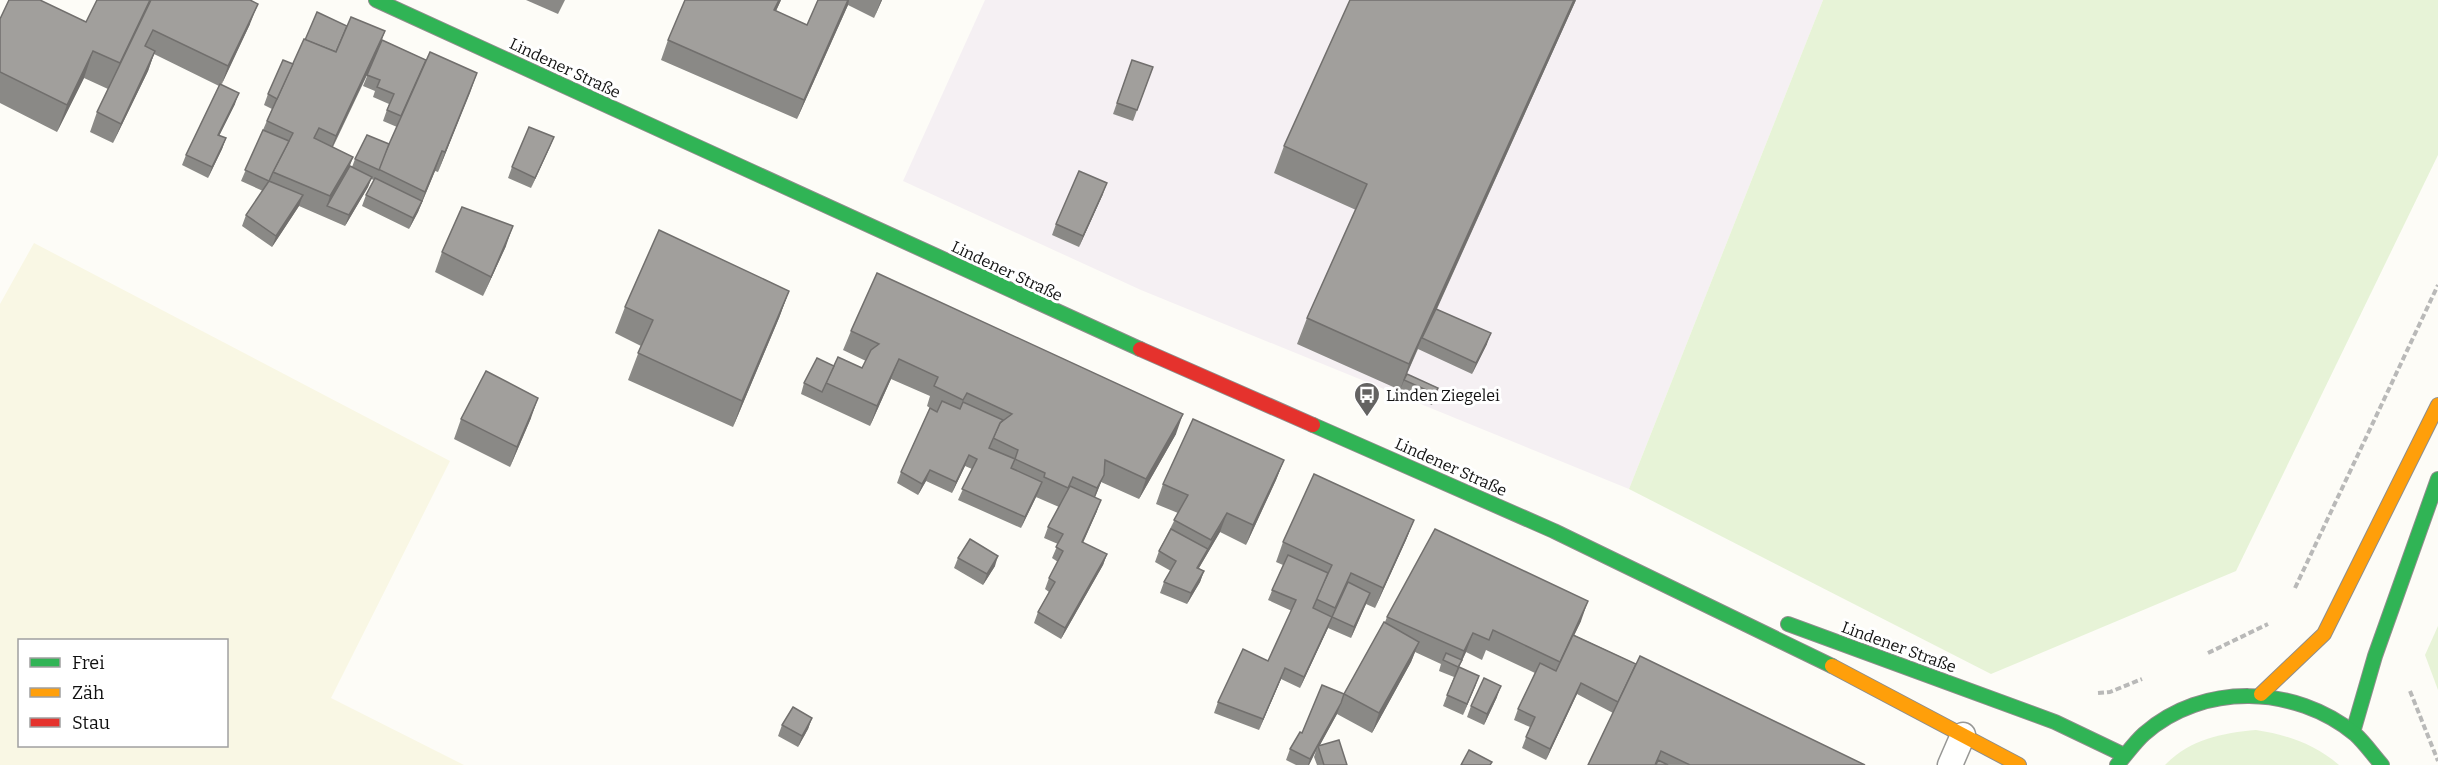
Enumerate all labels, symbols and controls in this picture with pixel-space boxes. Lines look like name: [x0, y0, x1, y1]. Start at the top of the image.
street label: Lindener Straße: [506, 34, 624, 102]
street label: Lindener Straße: [948, 237, 1066, 305]
bus stop icon: Linden Ziegelei: [1352, 380, 1382, 418]
place label: Linden Ziegelei: [1386, 386, 1500, 405]
street label: Lindener Straße: [1392, 434, 1510, 500]
street label: Lindener Straße: [1839, 617, 1959, 677]
legend: [18, 639, 228, 747]
text: Frei: [72, 652, 105, 674]
text: Zäh: [72, 682, 104, 704]
text: Stau: [72, 712, 110, 734]

